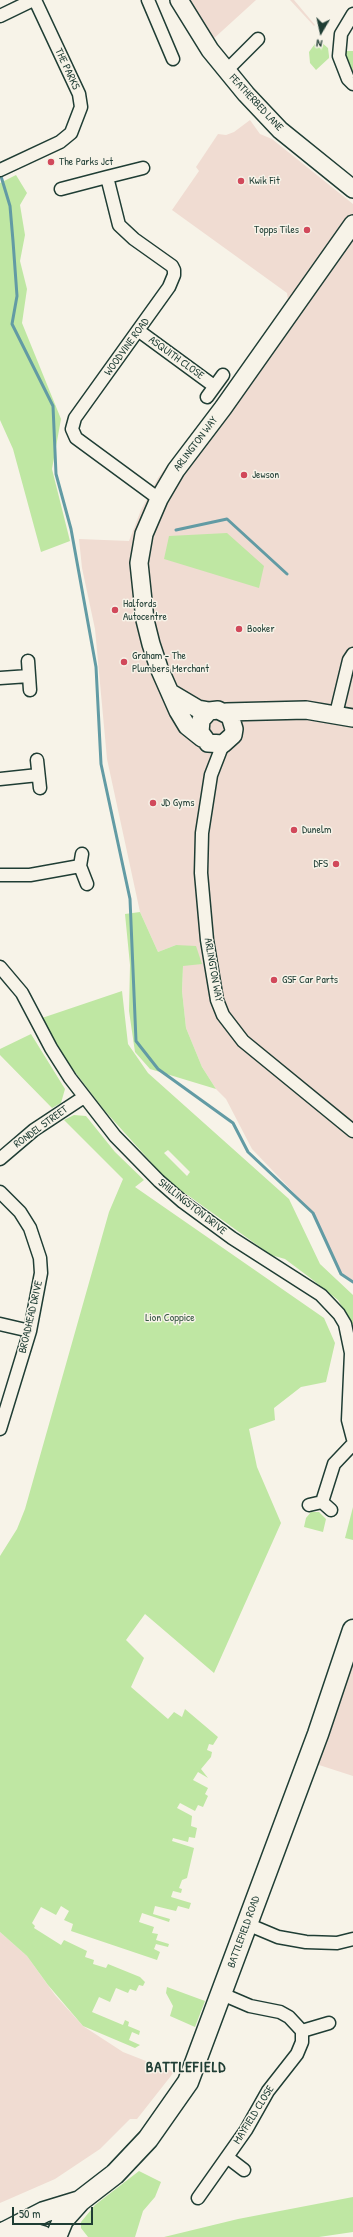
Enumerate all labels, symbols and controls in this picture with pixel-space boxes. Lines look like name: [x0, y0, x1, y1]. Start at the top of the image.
north arrow: [301, 12, 341, 52]
text: N: [315, 36, 323, 51]
street label: THE PARKS: [52, 46, 82, 92]
street label: FEATHERBED LANE: [226, 72, 286, 134]
place label: The Parks Jct: [59, 155, 113, 169]
marker: The Parks Jct: [46, 157, 56, 167]
place label: Kwik Fit: [249, 174, 280, 188]
marker: Kwik Fit: [236, 176, 246, 186]
place label: Topps Tiles: [254, 223, 299, 237]
marker: Topps Tiles: [302, 225, 312, 235]
street label: WOODVINE ROAD: [102, 316, 152, 378]
street label: ASQUITH CLOSE: [146, 333, 206, 383]
street label: ARLINGTON WAY: [171, 414, 221, 474]
place label: Jewson: [252, 468, 279, 482]
marker: Jewson: [239, 470, 249, 480]
place label: Halfords Autocentre: [123, 597, 167, 623]
marker: Halfords Autocentre: [110, 605, 120, 615]
place label: Booker: [247, 622, 275, 636]
marker: Booker: [234, 624, 244, 634]
place label: Graham - The Plumbers Merchant: [132, 649, 209, 675]
marker: Graham - The Plumbers Merchant: [119, 657, 129, 667]
place label: JD Gyms: [161, 796, 194, 810]
marker: JD Gyms: [148, 798, 158, 808]
place label: Dunelm: [302, 823, 331, 837]
marker: Dunelm: [289, 825, 299, 835]
place label: DFS: [314, 857, 328, 871]
marker: DFS: [331, 859, 341, 869]
street label: ARLINGTON WAY: [201, 937, 225, 1003]
place label: GSF Car Parts: [282, 973, 338, 987]
marker: GSF Car Parts: [269, 975, 279, 985]
street label: RONDEL STREET: [11, 1103, 71, 1151]
street label: SHILLINGSTON DRIVE: [155, 1176, 229, 1238]
street label: BROADHEAD DRIVE: [16, 1279, 46, 1355]
park label: Lion Coppice: [145, 1311, 195, 1325]
street label: BATTLEFIELD ROAD: [225, 1894, 263, 1970]
district label: BATTLEFIELD: [146, 2059, 226, 2077]
street label: MAYFIELD CLOSE: [231, 2083, 277, 2147]
scale bar: [14, 2199, 95, 2225]
text: 50 m: [19, 2205, 40, 2222]

